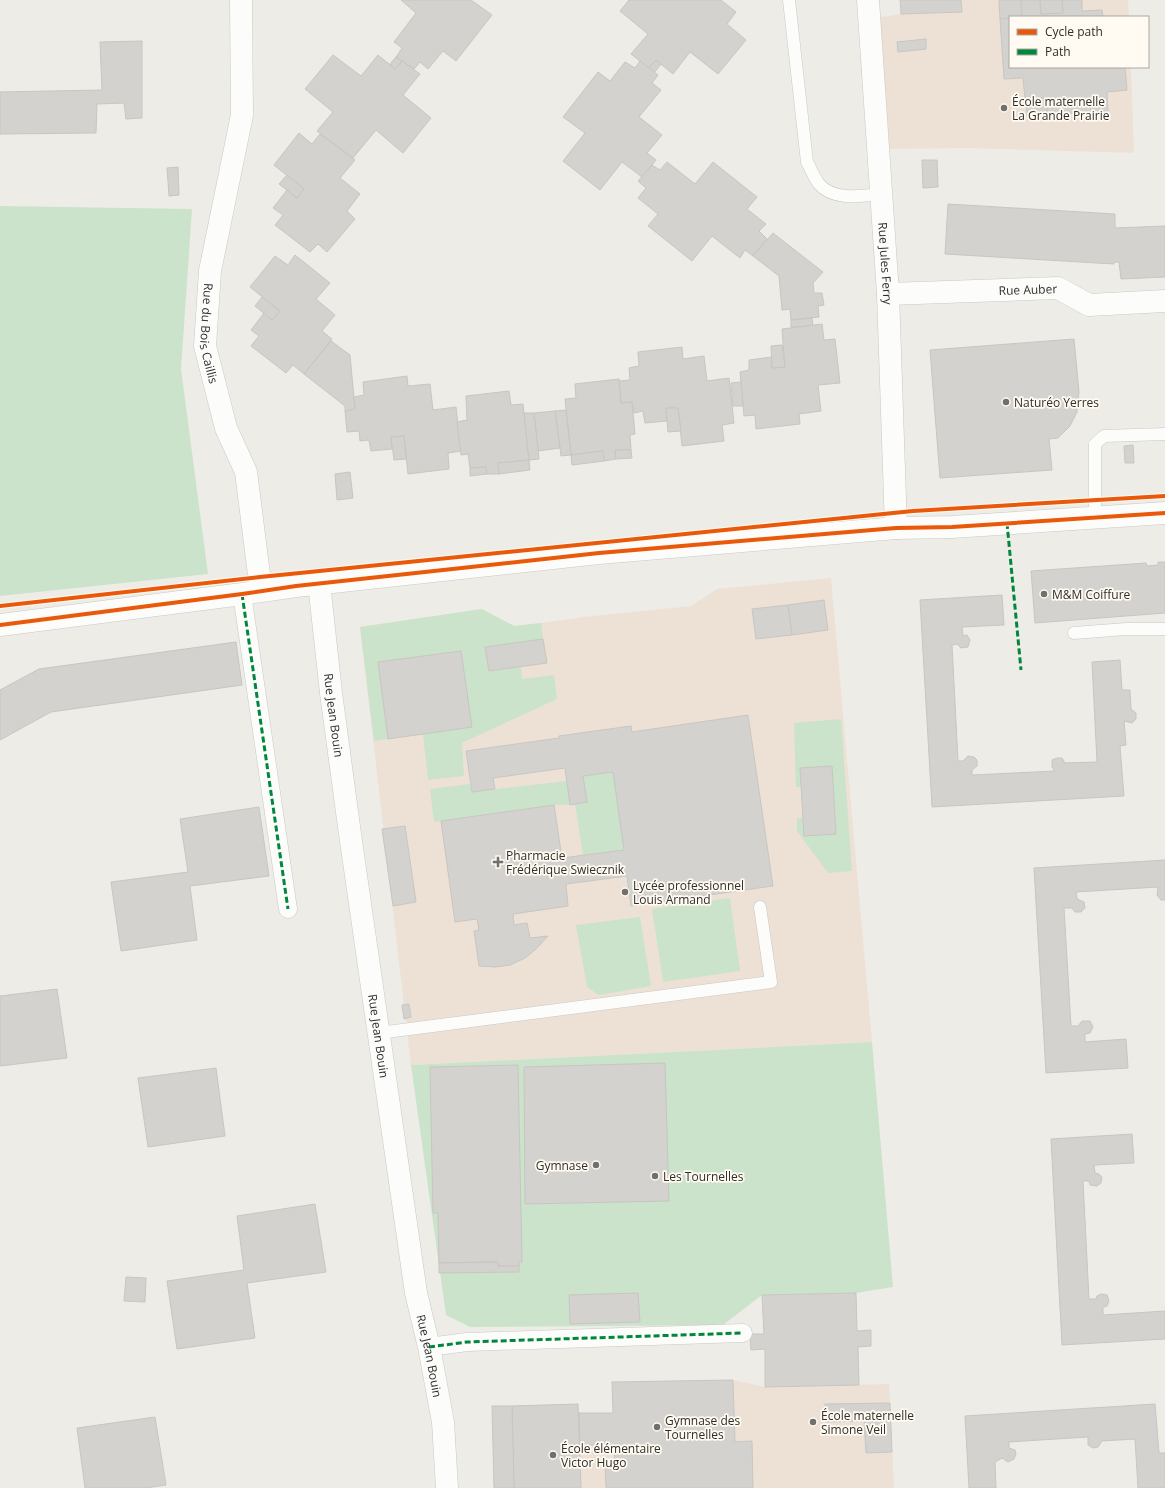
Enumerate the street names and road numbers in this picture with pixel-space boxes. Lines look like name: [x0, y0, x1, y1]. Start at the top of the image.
street label: Rue Jules Ferry: [875, 222, 897, 306]
street label: Rue Auber: [998, 280, 1058, 299]
street label: Rue du Bois Caillis: [196, 282, 223, 385]
street label: Rue Jean Bouin: [320, 672, 348, 758]
street label: Rue Jean Bouin: [365, 993, 393, 1079]
street label: Rue Jean Bouin: [413, 1312, 447, 1399]

